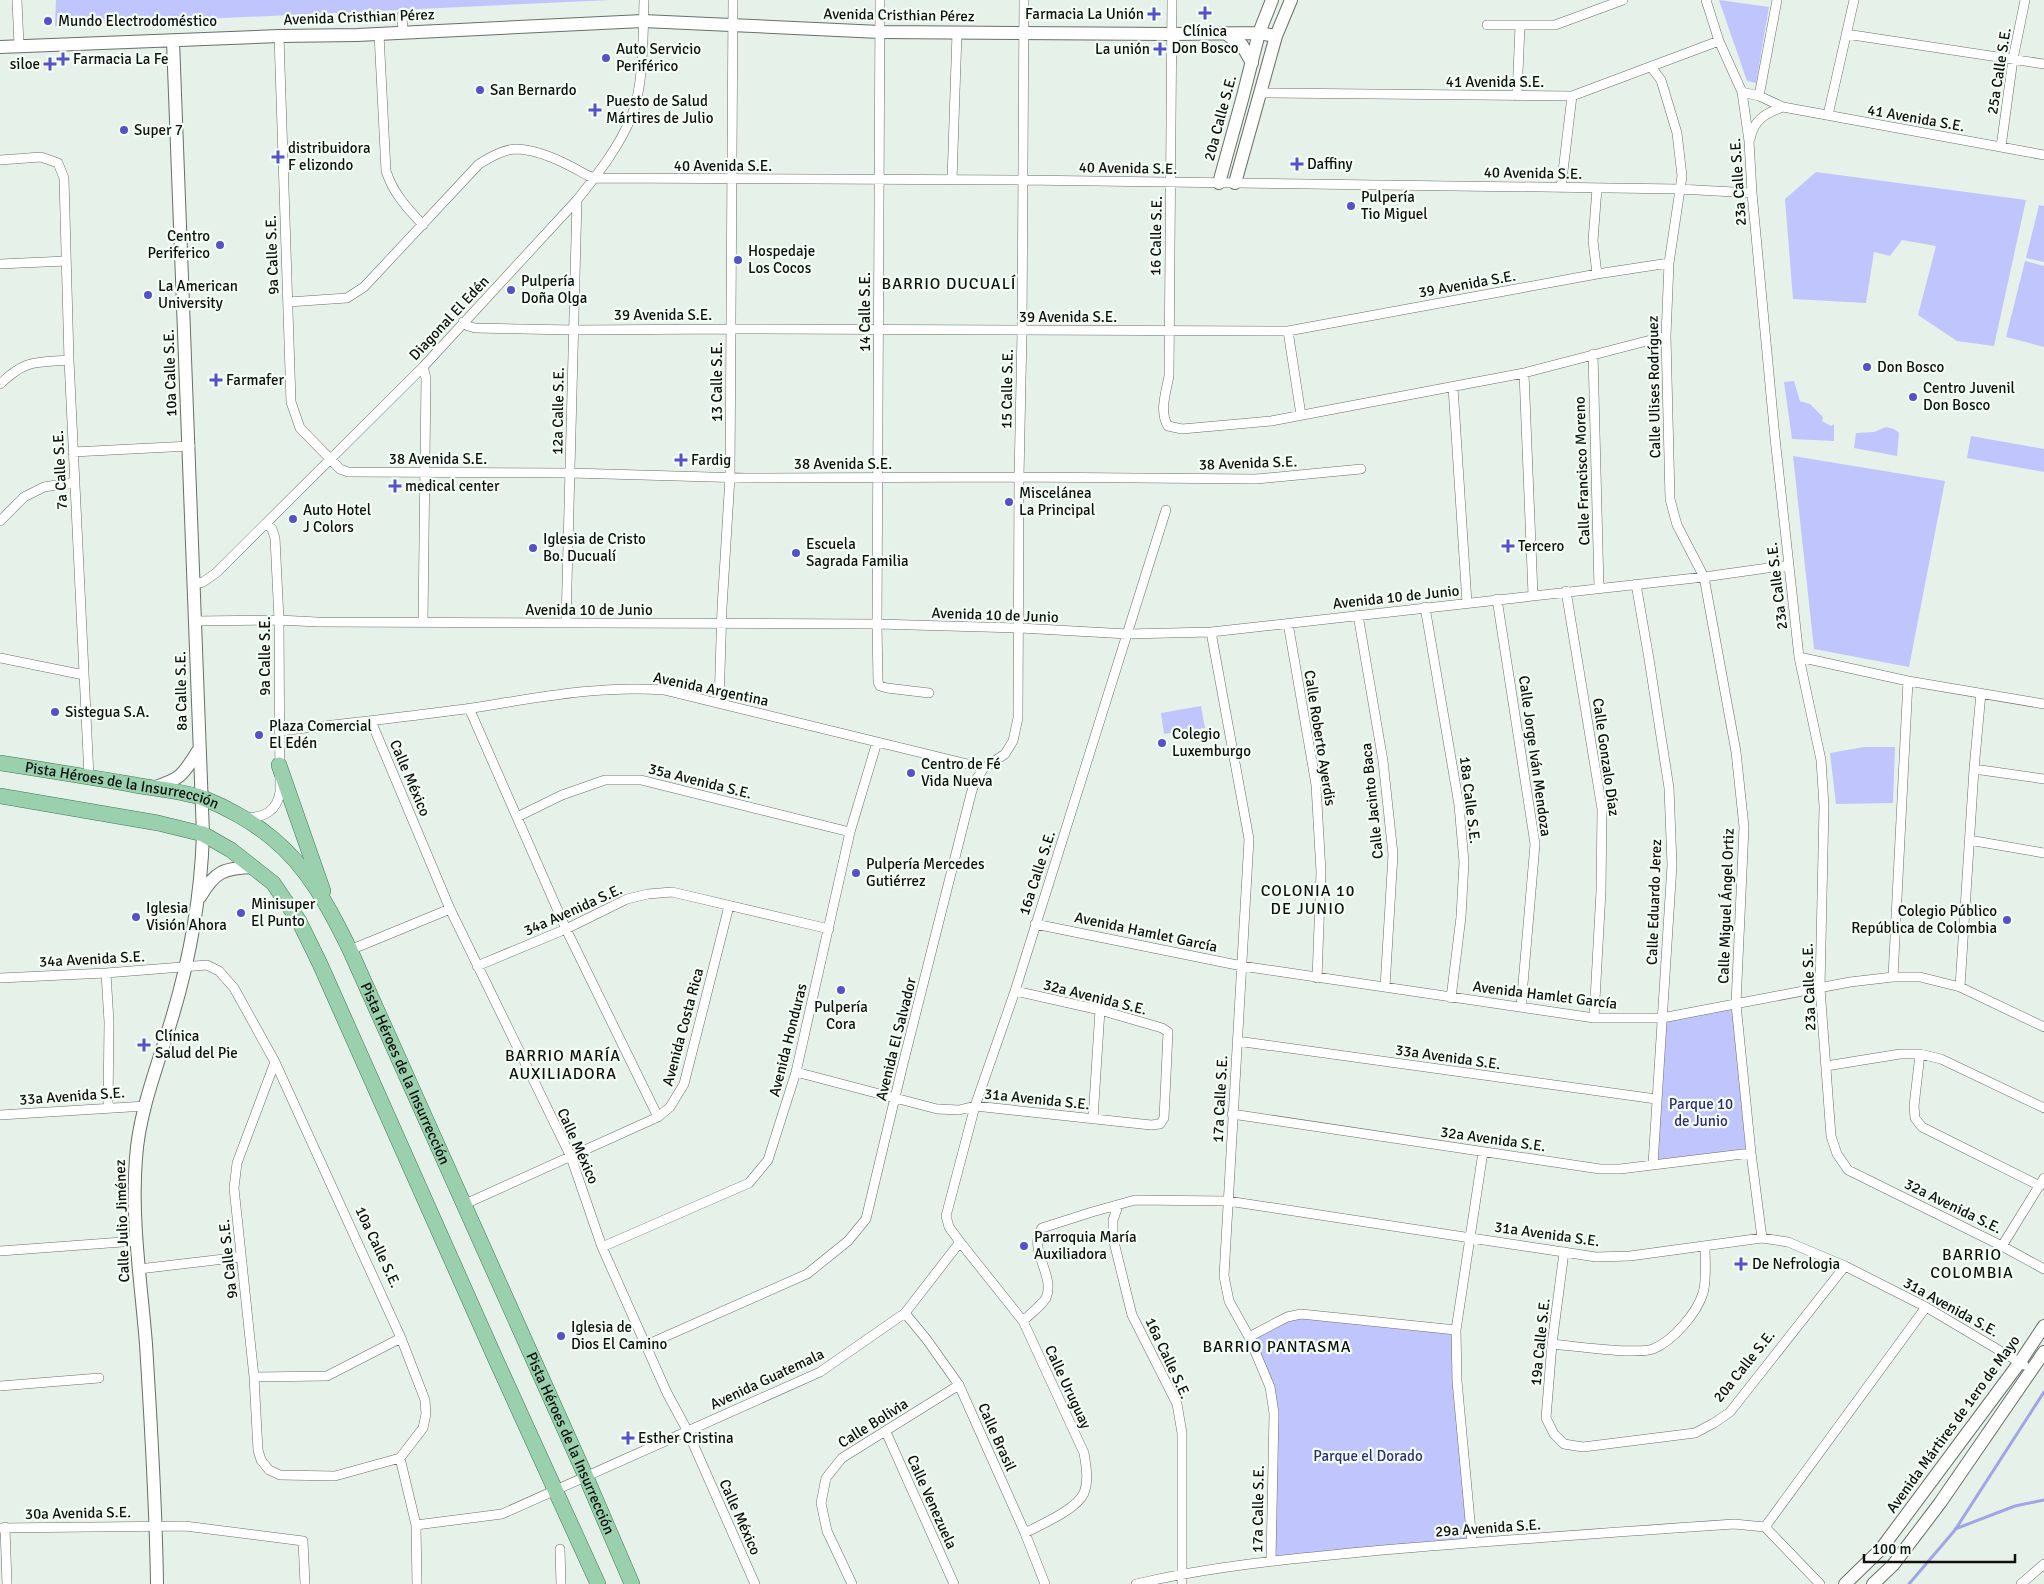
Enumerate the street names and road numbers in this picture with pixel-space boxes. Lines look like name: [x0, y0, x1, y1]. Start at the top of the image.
street label: Avenida Cristhian Pérez: [283, 5, 435, 29]
street label: Avenida Cristhian Pérez: [823, 5, 975, 25]
street label: 25a Calle S.E.: [1983, 26, 2015, 116]
street label: 20a Calle S.E.: [1200, 73, 1240, 163]
street label: 41 Avenida S.E.: [1446, 73, 1544, 91]
street label: 41 Avenida S.E.: [1866, 101, 1966, 135]
street label: 23a Calle S.E.: [1726, 138, 1750, 226]
street label: 40 Avenida S.E.: [674, 157, 772, 175]
street label: 40 Avenida S.E.: [1079, 158, 1177, 178]
street label: 40 Avenida S.E.: [1484, 163, 1582, 183]
street label: 16 Calle S.E.: [1146, 196, 1166, 276]
street label: 9a Calle S.E.: [262, 215, 282, 295]
street label: 39 Avenida S.E.: [1417, 267, 1517, 301]
street label: Diagonal El Edén: [405, 272, 493, 364]
street label: 14 Calle S.E.: [856, 272, 874, 352]
street label: 39 Avenida S.E.: [614, 306, 712, 324]
street label: 39 Avenida S.E.: [1019, 308, 1117, 326]
street label: Calle Ulises Rodríguez: [1644, 315, 1664, 459]
street label: 10a Calle S.E.: [159, 329, 181, 417]
street label: 13 Calle S.E.: [708, 342, 726, 422]
street label: 15 Calle S.E.: [997, 349, 1017, 429]
street label: 12a Calle S.E.: [548, 367, 568, 455]
street label: Calle Francisco Moreno: [1570, 396, 1594, 546]
street label: 7a Calle S.E.: [49, 430, 71, 510]
street label: 38 Avenida S.E.: [389, 450, 487, 468]
street label: 38 Avenida S.E.: [1199, 452, 1298, 474]
street label: 38 Avenida S.E.: [794, 455, 892, 473]
street label: 23a Calle S.E.: [1763, 541, 1791, 631]
street label: Avenida 10 de Junio: [1332, 581, 1460, 613]
street label: Avenida 10 de Junio: [525, 601, 653, 619]
street label: Avenida 10 de Junio: [931, 604, 1059, 626]
street label: 9a Calle S.E.: [256, 616, 274, 696]
street label: 8a Calle S.E.: [171, 651, 191, 731]
street label: Avenida Argentina: [652, 668, 770, 710]
street label: Calle Roberto Ayerdis: [1300, 669, 1340, 808]
street label: Calle Jorge Iván Mendoza: [1515, 674, 1555, 838]
street label: Calle Gonzalo Díaz: [1589, 697, 1623, 818]
street label: Calle México: [386, 737, 434, 819]
street label: Calle Jacinto Baca: [1357, 742, 1387, 860]
street label: 18a Calle S.E.: [1456, 755, 1484, 845]
street label: Pista Héroes de la Insurrección: [24, 758, 222, 813]
street label: 35a Avenida S.E.: [646, 759, 754, 803]
street label: 16a Calle S.E.: [1015, 828, 1059, 917]
street label: Calle Miguel Ángel Ortiz: [1713, 828, 1738, 984]
street label: Calle Eduardo Jerez: [1643, 838, 1665, 965]
street label: 34a Avenida S.E.: [521, 880, 625, 940]
street label: Avenida Hamlet García: [1073, 908, 1219, 956]
street label: 23a Calle S.E.: [1798, 943, 1820, 1031]
street label: 34a Avenida S.E.: [39, 947, 145, 971]
street label: Avenida Costa Rica: [659, 966, 707, 1088]
street label: Avenida El Salvador: [872, 975, 920, 1102]
street label: 32a Avenida S.E.: [1041, 975, 1149, 1019]
street label: Avenida Hamlet García: [1472, 977, 1618, 1013]
street label: Pista Héroes de la Insurrección: [357, 980, 454, 1167]
street label: Avenida Honduras: [765, 981, 811, 1098]
street label: 33a Avenida S.E.: [1394, 1041, 1502, 1073]
street label: 17a Calle S.E.: [1209, 1055, 1231, 1143]
street label: 33a Avenida S.E.: [19, 1083, 126, 1109]
street label: 31a Avenida S.E.: [983, 1085, 1091, 1113]
street label: Calle México: [553, 1105, 603, 1187]
street label: 32a Avenida S.E.: [1439, 1123, 1547, 1155]
street label: Calle Julio Jiménez: [111, 1159, 133, 1283]
street label: 32a Avenida S.E.: [1901, 1175, 2005, 1237]
street label: 10a Calle S.E.: [351, 1203, 405, 1291]
street label: 9a Calle S.E.: [215, 1218, 241, 1300]
street label: 31a Avenida S.E.: [1493, 1218, 1601, 1250]
street label: 31a Avenida S.E.: [1900, 1273, 2002, 1341]
street label: 19a Calle S.E.: [1526, 1297, 1554, 1387]
street label: 16a Calle S.E.: [1141, 1314, 1195, 1402]
street label: 20a Calle S.E.: [1709, 1326, 1779, 1406]
street label: Avenida Mártires de 1ero de Mayo: [1882, 1331, 2024, 1516]
street label: Calle Uruguay: [1041, 1342, 1095, 1432]
street label: Avenida Guatemala: [707, 1345, 827, 1413]
street label: Pista Héroes de la Insurrección: [522, 1349, 619, 1537]
street label: Calle Bolivia: [835, 1394, 911, 1452]
street label: Calle Brasil: [974, 1400, 1020, 1474]
street label: Calle Venezuela: [903, 1452, 961, 1552]
street label: 17a Calle S.E.: [1248, 1465, 1268, 1553]
street label: Calle México: [715, 1476, 765, 1558]
street label: 30a Avenida S.E.: [25, 1503, 131, 1523]
street label: 29a Avenida S.E.: [1435, 1515, 1542, 1541]

